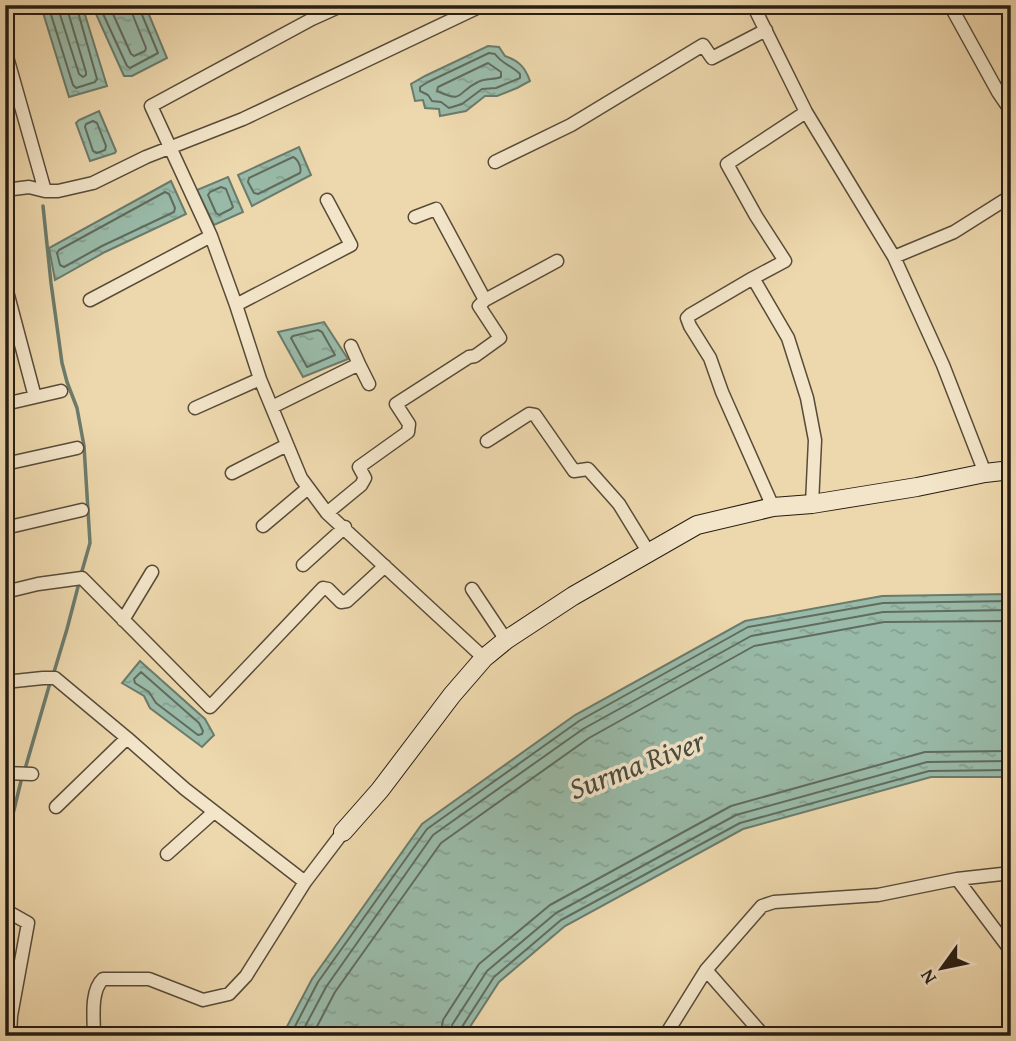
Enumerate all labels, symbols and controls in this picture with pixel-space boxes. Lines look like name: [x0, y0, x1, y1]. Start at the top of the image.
water label: Surma River: [562, 718, 712, 810]
north arrow: [908, 932, 978, 1002]
text: N: [912, 964, 943, 990]

